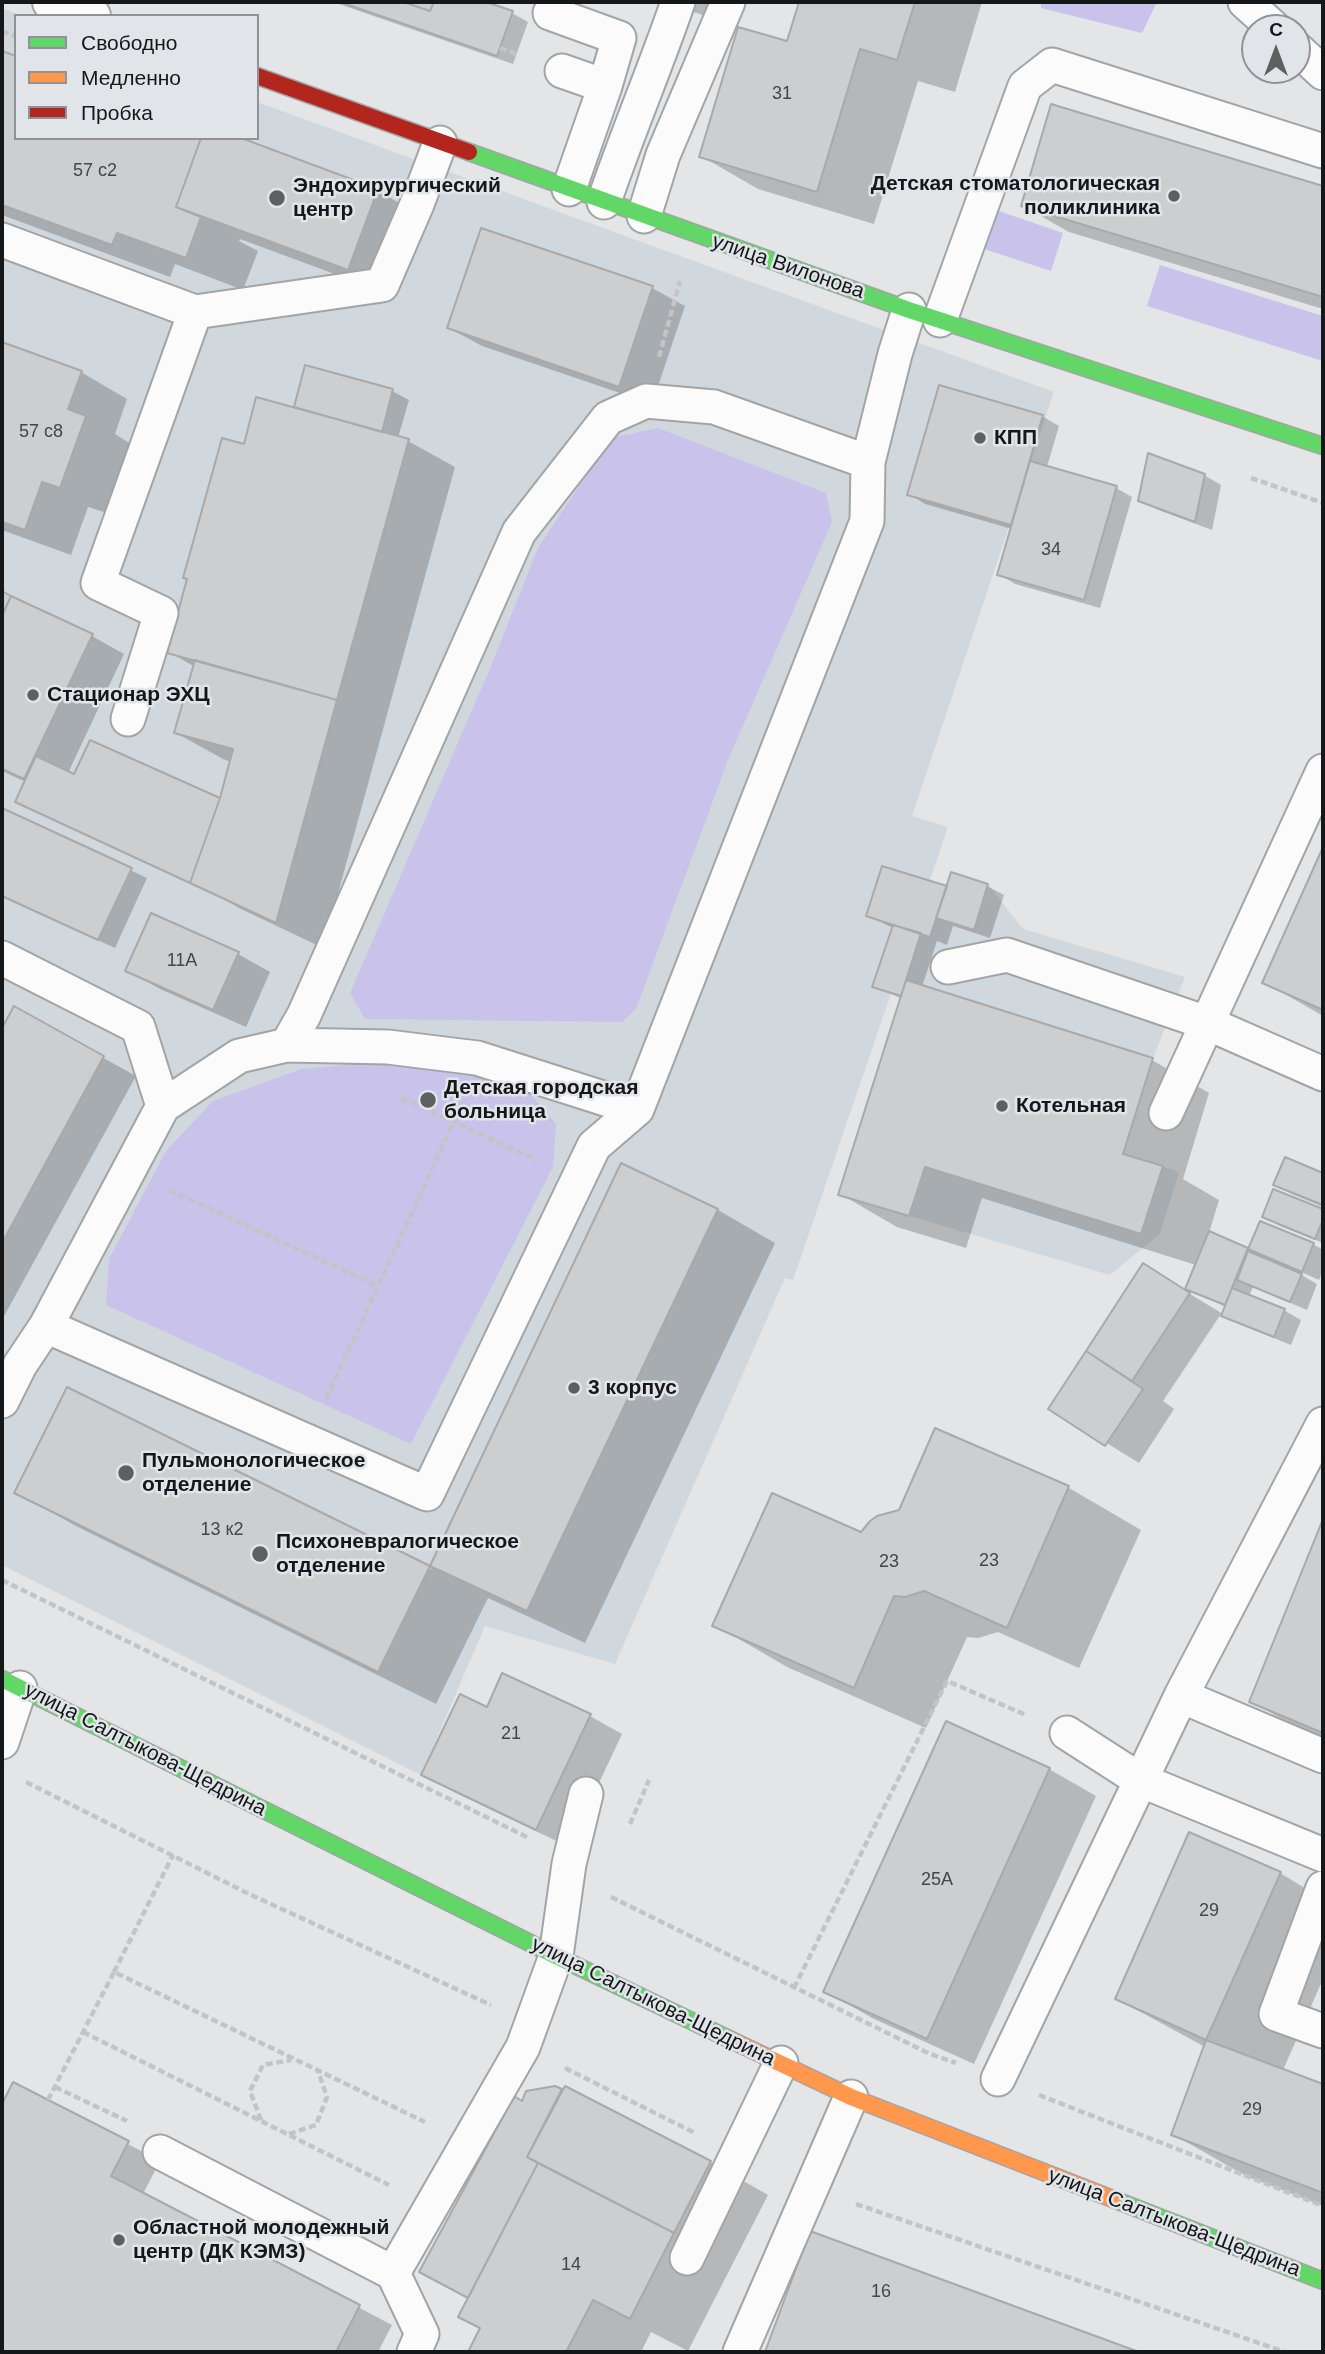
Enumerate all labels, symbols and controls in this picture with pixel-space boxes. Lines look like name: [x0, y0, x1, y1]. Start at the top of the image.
legend: [14, 14, 259, 140]
north arrow: [1241, 14, 1311, 84]
text: С: [1269, 19, 1283, 40]
text: Свободно: [81, 31, 178, 54]
text: Медленно: [81, 66, 181, 89]
house number: 31: [772, 83, 792, 105]
text: Пробка: [81, 101, 153, 124]
house number: 57 с2: [73, 160, 117, 182]
place label: Детская стоматологическая поликлиника: [871, 171, 1160, 221]
place label: Эндохирургический центр: [293, 173, 501, 223]
marker: Эндохирургический центр: [267, 188, 287, 208]
marker: Детская стоматологическая поликлиника: [1166, 188, 1182, 204]
street label: улица Вилонова: [709, 229, 867, 305]
house number: 57 с8: [19, 421, 63, 443]
place label: КПП: [994, 425, 1037, 451]
marker: КПП: [972, 430, 988, 446]
house number: 34: [1041, 539, 1061, 561]
place label: Стационар ЭХЦ: [47, 682, 210, 708]
marker: Стационар ЭХЦ: [25, 687, 41, 703]
house number: 11А: [167, 950, 197, 972]
place label: Детская городская больница: [444, 1075, 638, 1125]
marker: Детская городская больница: [418, 1090, 438, 1110]
place label: Котельная: [1016, 1093, 1126, 1119]
marker: Котельная: [994, 1098, 1010, 1114]
place label: 3 корпус: [588, 1375, 677, 1401]
marker: 3 корпус: [566, 1380, 582, 1396]
place label: Пульмонологическое отделение: [142, 1448, 365, 1498]
marker: Пульмонологическое отделение: [116, 1463, 136, 1483]
house number: 13 к2: [201, 1519, 243, 1541]
place label: Психоневралогическое отделение: [276, 1529, 519, 1579]
marker: Психоневралогическое отделение: [250, 1544, 270, 1564]
house number: 23: [979, 1550, 999, 1572]
house number: 23: [879, 1551, 899, 1573]
street label: улица Салтыкова-Щедрина: [20, 1678, 270, 1822]
house number: 21: [501, 1723, 521, 1745]
house number: 25А: [921, 1869, 953, 1891]
house number: 29: [1199, 1900, 1219, 1922]
street label: улица Салтыкова-Щедрина: [527, 1932, 779, 2072]
house number: 29: [1242, 2099, 1262, 2121]
street label: улица Салтыкова-Щедрина: [1044, 2163, 1304, 2283]
place label: Областной молодежный центр (ДК КЭМЗ): [133, 2215, 389, 2265]
marker: Областной молодежный центр (ДК КЭМЗ): [111, 2232, 127, 2248]
house number: 14: [561, 2254, 581, 2276]
house number: 16: [871, 2281, 891, 2303]

